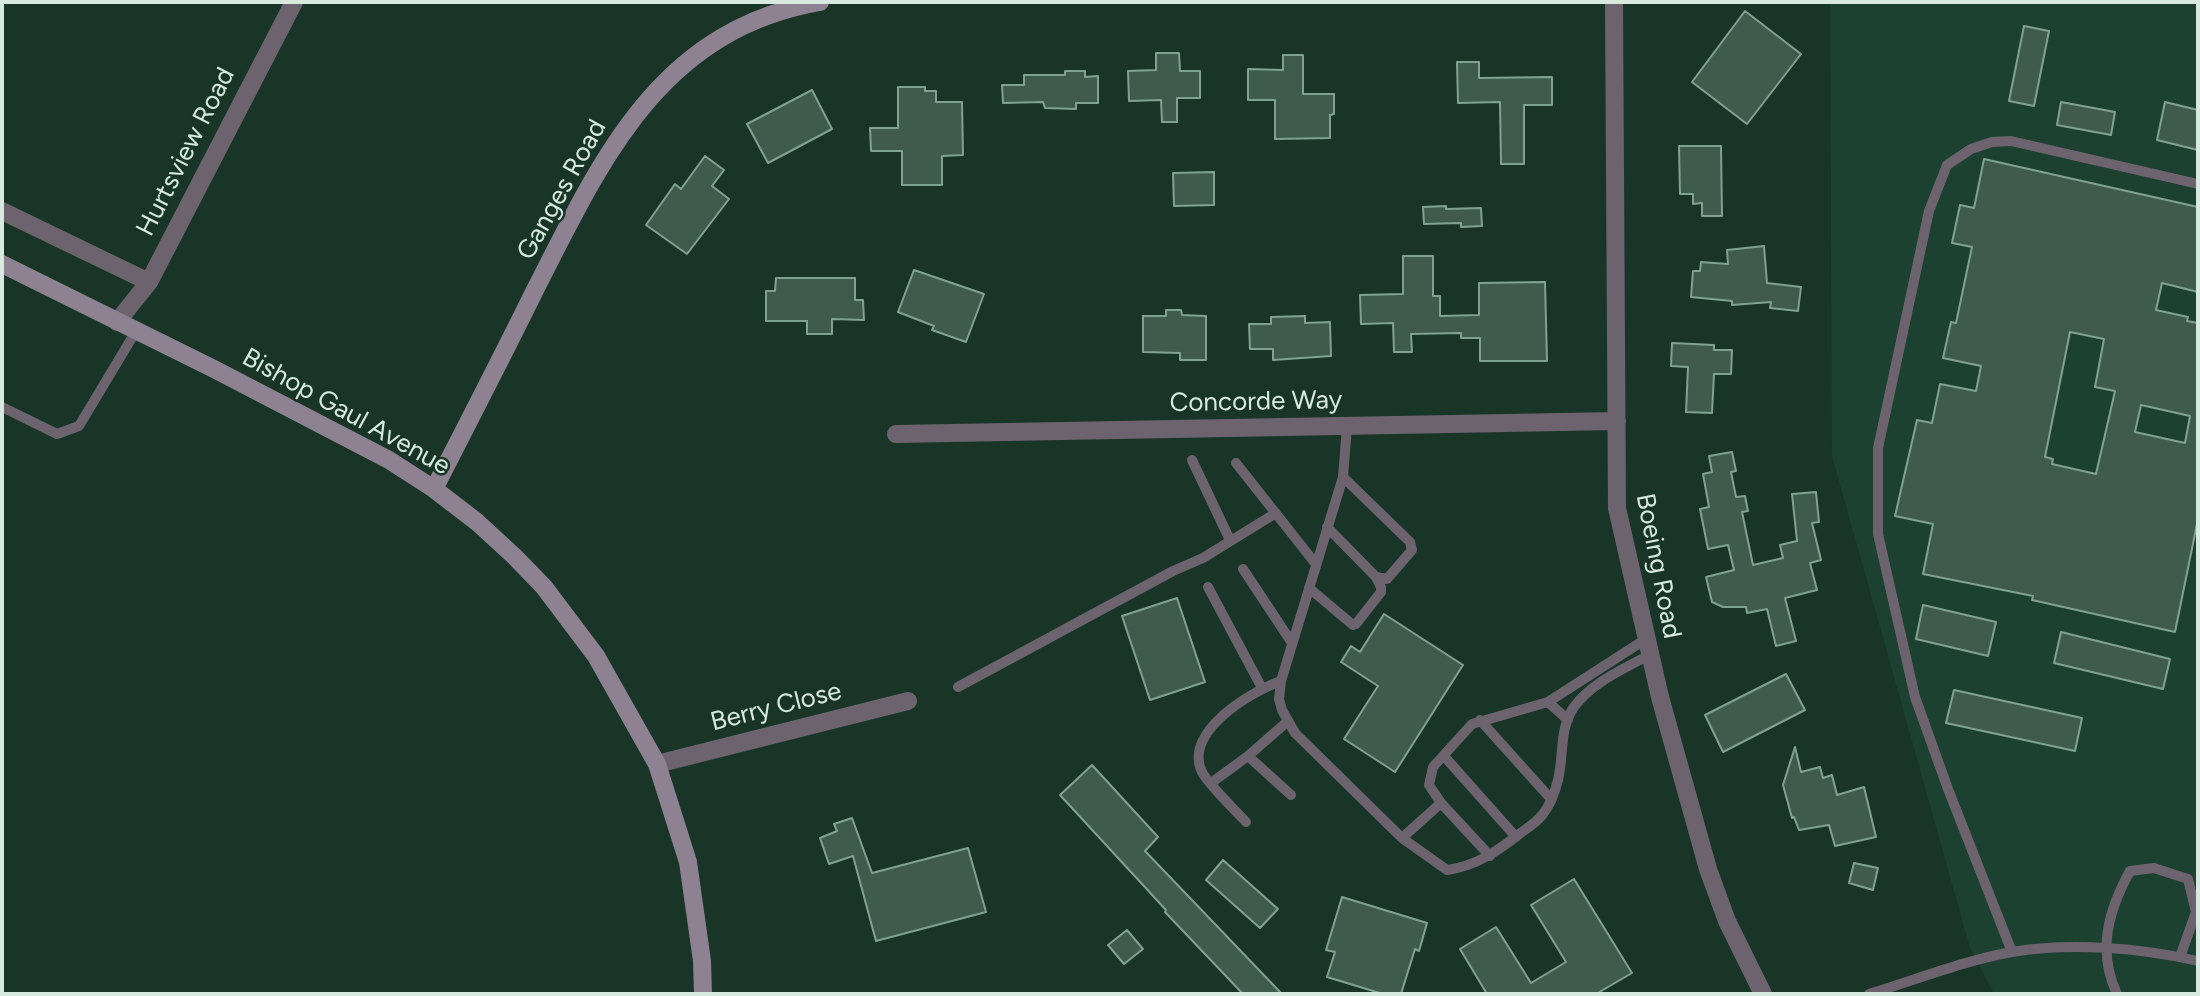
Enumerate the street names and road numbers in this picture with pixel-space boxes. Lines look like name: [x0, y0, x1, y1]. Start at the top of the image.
street label: Hurtsview Road: [130, 63, 242, 241]
street label: Ganges Road: [511, 114, 613, 266]
street label: Bishop Gaul Avenue: [237, 342, 455, 482]
street label: Concorde Way: [1169, 385, 1343, 419]
street label: Boeing Road: [1629, 491, 1687, 641]
street label: Berry Close: [707, 676, 845, 738]

